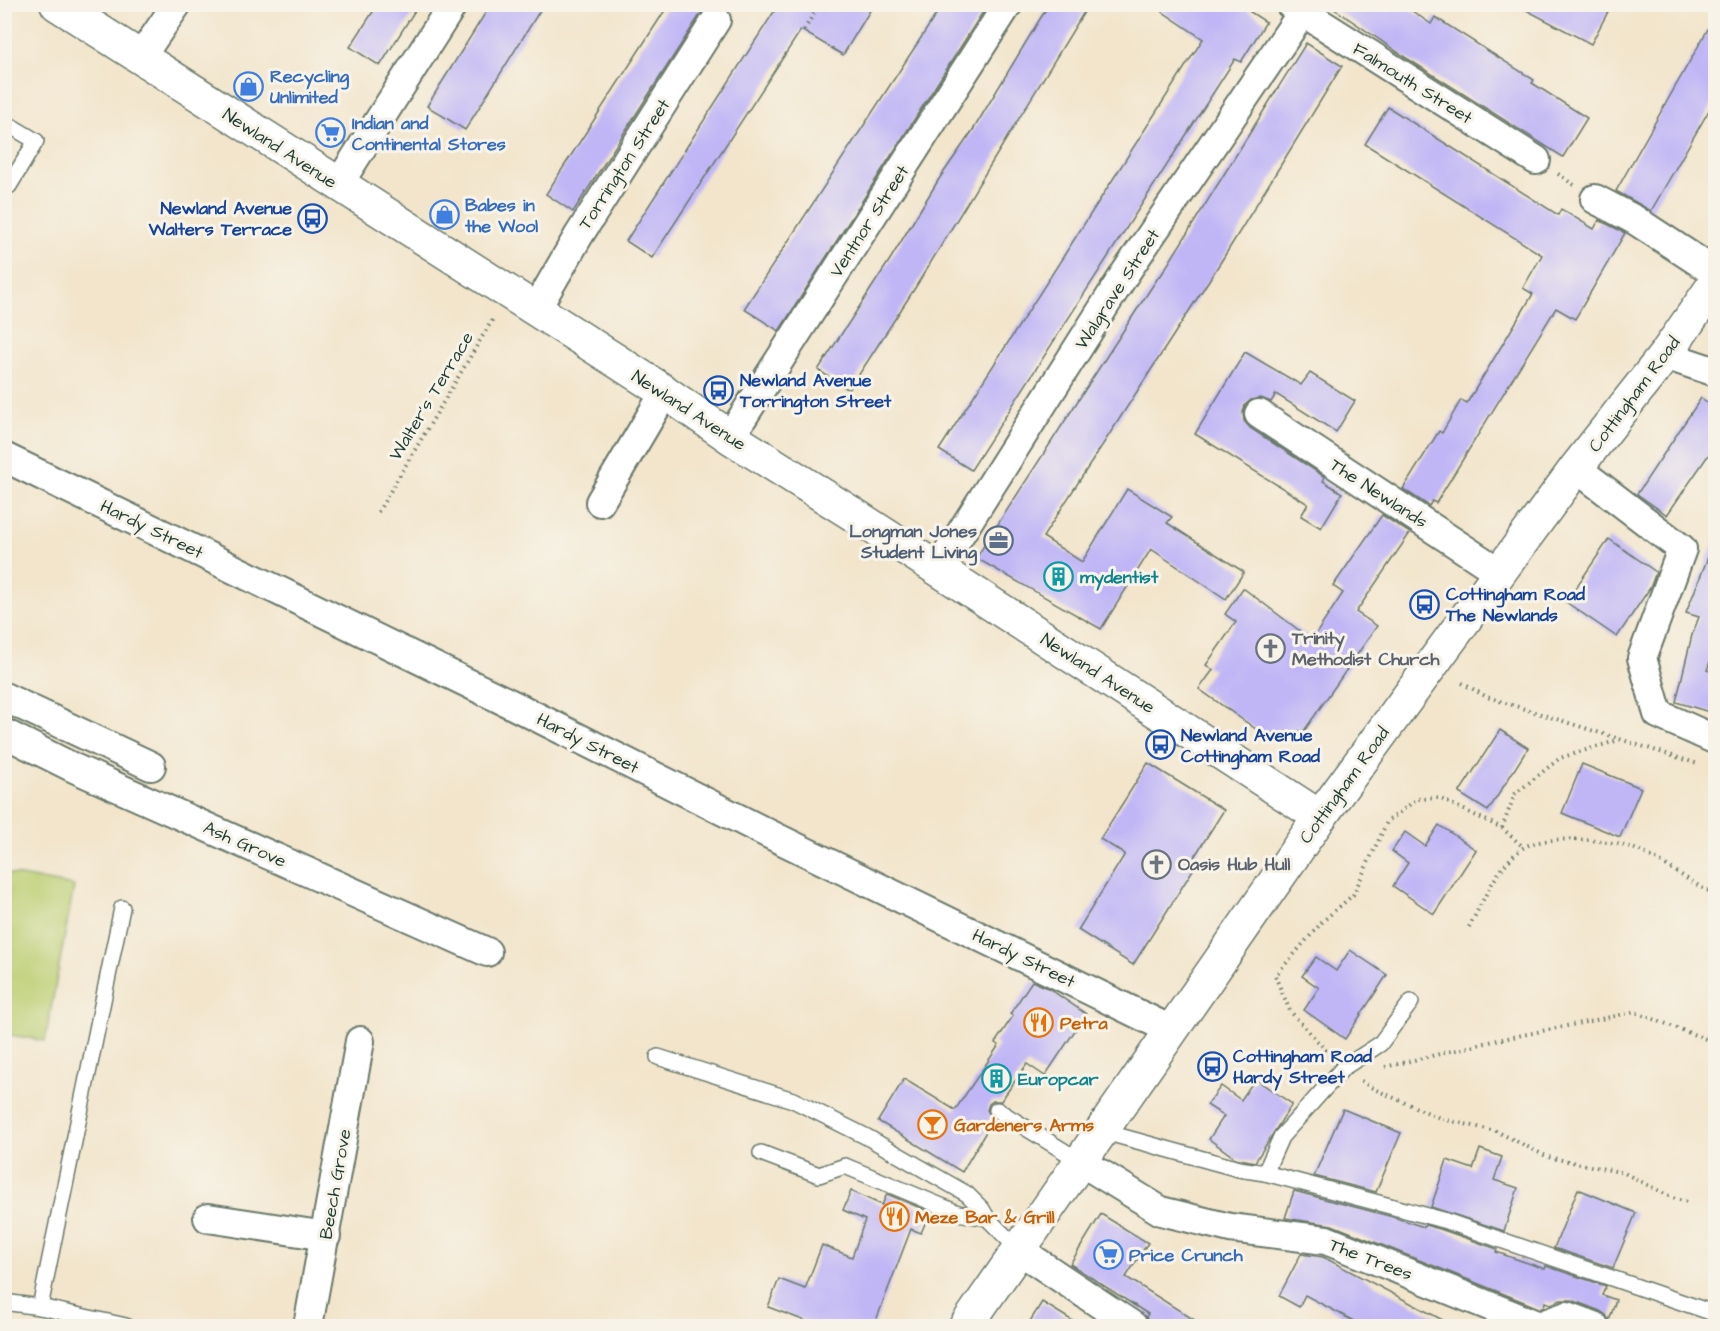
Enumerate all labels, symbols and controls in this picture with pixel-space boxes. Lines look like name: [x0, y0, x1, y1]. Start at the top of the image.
street label: Falmouth Street: [1348, 37, 1478, 131]
place label: Recycling Unlimited: [270, 64, 350, 110]
shop icon: Recycling Unlimited: [233, 70, 265, 102]
street label: Torrington Street: [573, 93, 677, 235]
street label: Newland Avenue: [218, 102, 342, 195]
place label: Indian and Continental Stores: [352, 111, 506, 157]
supermarket icon: Indian and Continental Stores: [315, 117, 347, 149]
street label: Ventnor Street: [824, 160, 915, 282]
place label: Babes in the Wool: [464, 193, 538, 239]
place label: Newland Avenue Walters Terrace: [148, 196, 292, 242]
shop icon: Babes in the Wool: [428, 199, 460, 231]
bus stop icon: Newland Avenue Walters Terrace: [297, 202, 329, 234]
street label: Walgrave Street: [1069, 224, 1167, 355]
street label: Walter's Terrace: [383, 327, 480, 465]
street label: Cottingham Road: [1583, 331, 1687, 458]
street label: Newland Avenue: [627, 364, 751, 457]
place label: Newland Avenue Torrington Street: [739, 368, 892, 415]
bus stop icon: Newland Avenue Torrington Street: [703, 374, 735, 406]
street label: The Newlands: [1325, 452, 1432, 534]
street label: Hardy Street: [96, 494, 208, 566]
place label: Longman Jones Student Living: [849, 519, 978, 566]
office icon: Longman Jones Student Living: [982, 525, 1014, 557]
building icon: mydentist: [1043, 561, 1075, 593]
place label: mydentist: [1080, 565, 1159, 591]
place label: Cottingham Road The Newlands: [1445, 582, 1586, 628]
bus stop icon: Cottingham Road The Newlands: [1409, 588, 1441, 620]
place label: Trinity Methodist Church: [1291, 626, 1441, 672]
street label: Newland Avenue: [1036, 627, 1160, 720]
church icon: Trinity Methodist Church: [1255, 632, 1287, 664]
street label: Hardy Street: [532, 707, 644, 781]
street label: Cottingham Road: [1293, 722, 1396, 849]
place label: Newland Avenue Cottingham Road: [1181, 723, 1321, 770]
bus stop icon: Newland Avenue Cottingham Road: [1144, 729, 1176, 761]
street label: Ash Grove: [199, 815, 290, 874]
church icon: Oasis Hub Hull: [1141, 848, 1173, 880]
place label: Oasis Hub Hull: [1178, 852, 1290, 877]
street label: Hardy Street: [968, 923, 1080, 995]
restaurant icon: Petra: [1023, 1007, 1055, 1039]
place label: Petra: [1060, 1011, 1108, 1036]
place label: Cottingham Road Hardy Street: [1233, 1044, 1373, 1091]
bus stop icon: Cottingham Road Hardy Street: [1196, 1050, 1228, 1082]
building icon: Europcar: [981, 1063, 1013, 1095]
place label: Europcar: [1018, 1067, 1098, 1092]
bar icon: Gardeners Arms: [917, 1109, 949, 1141]
place label: Gardeners Arms: [954, 1113, 1094, 1138]
street label: Beech Grove: [314, 1127, 358, 1241]
restaurant icon: Meze Bar & Grill: [878, 1201, 910, 1233]
place label: Meze Bar & Grill: [915, 1205, 1055, 1230]
street label: The Trees: [1326, 1232, 1416, 1287]
supermarket icon: Price Crunch: [1092, 1239, 1124, 1271]
place label: Price Crunch: [1129, 1243, 1244, 1268]

